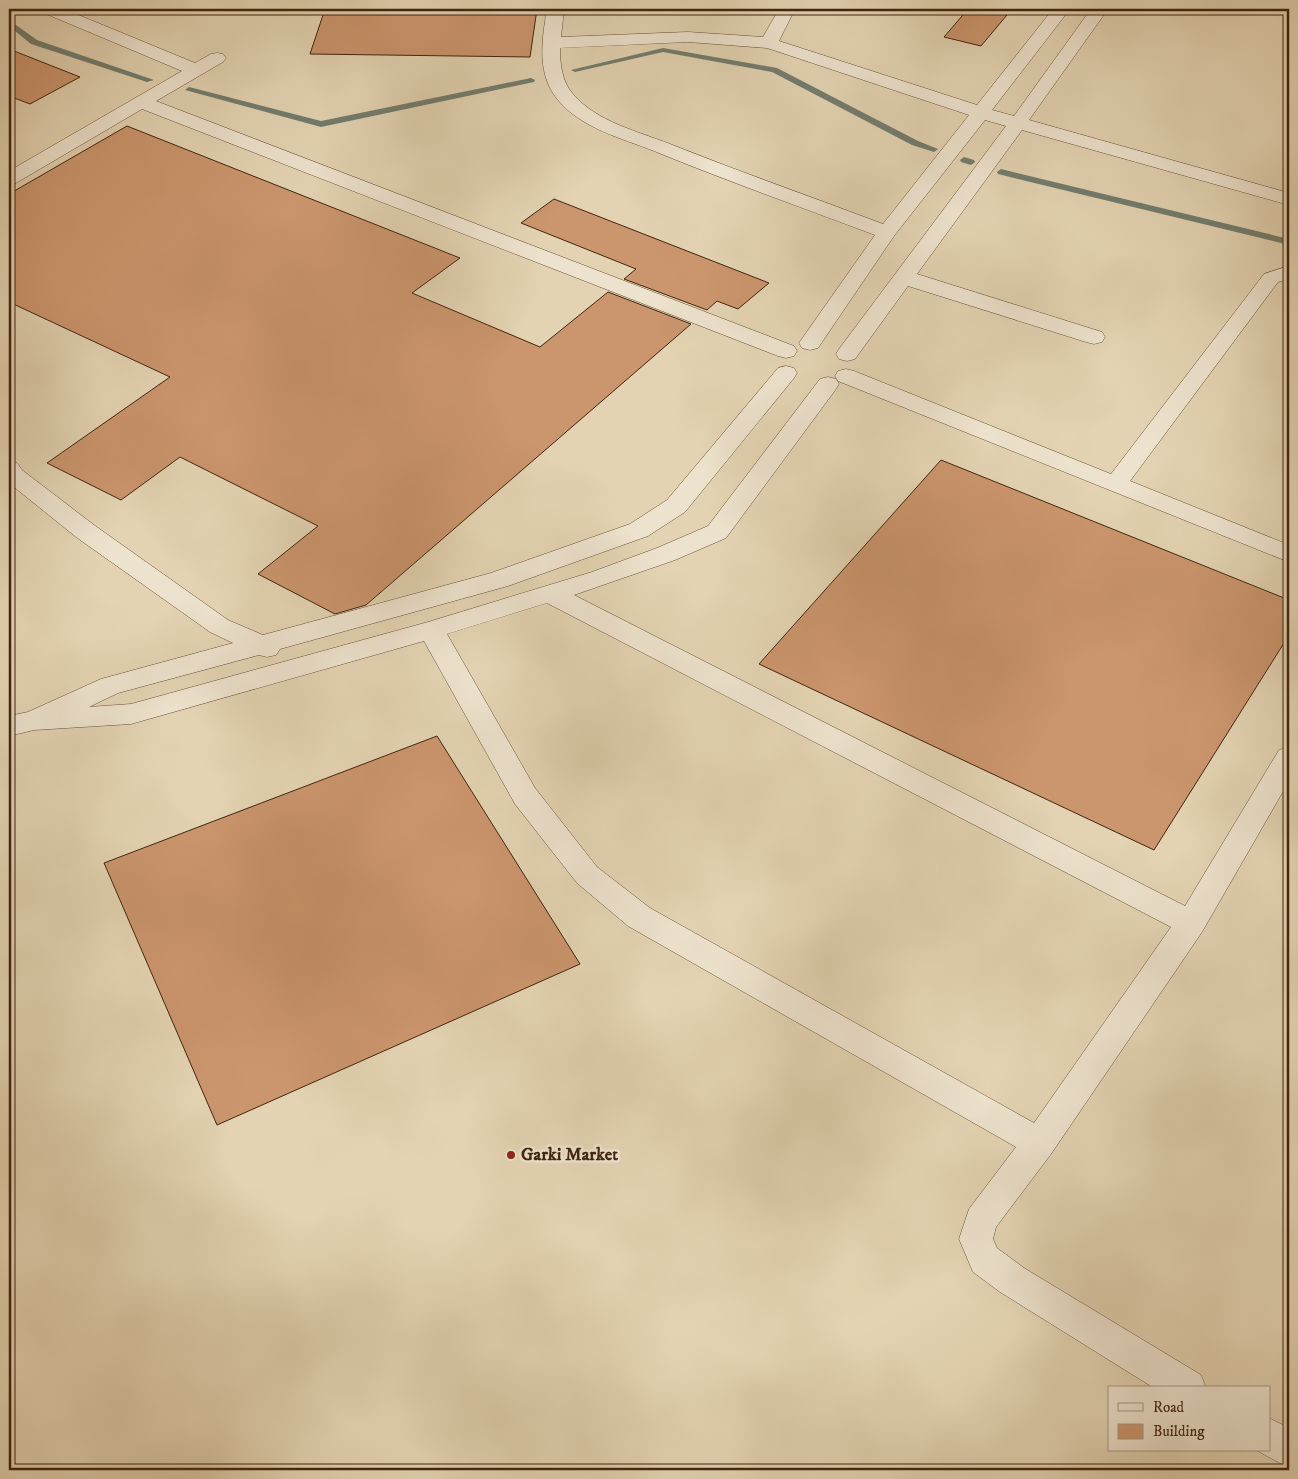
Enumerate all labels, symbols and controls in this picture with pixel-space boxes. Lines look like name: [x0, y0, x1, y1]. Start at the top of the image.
place label: Garki Market: [521, 1144, 618, 1166]
marker: Garki Market: [505, 1149, 517, 1161]
legend: [1108, 1386, 1270, 1452]
text: Road: [1153, 1398, 1185, 1417]
text: Building: [1153, 1422, 1205, 1441]

